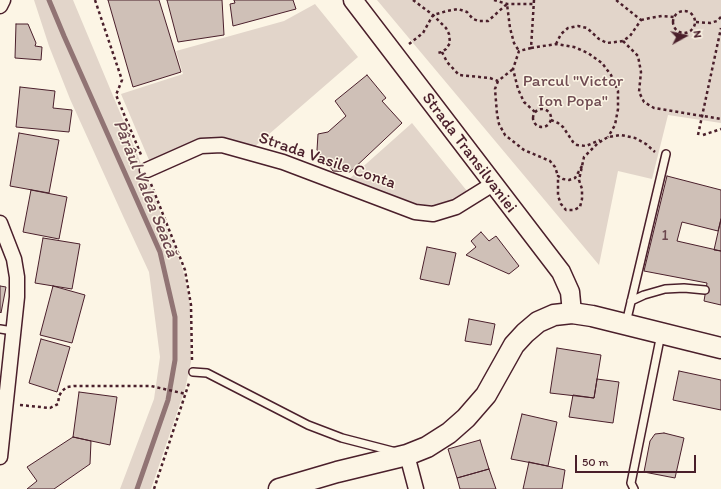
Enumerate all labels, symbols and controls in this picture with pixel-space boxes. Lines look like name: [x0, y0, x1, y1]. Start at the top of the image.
north arrow: [665, 16, 705, 56]
text: N: [690, 30, 704, 39]
park label: Parcul "Victor Ion Popa": [523, 72, 623, 112]
street label: Strada Transilvaniei: [417, 89, 521, 217]
water label: Pârâul Valea Seacă: [108, 117, 182, 261]
street label: Strada Vasile Conta: [256, 128, 398, 194]
house number: 1: [662, 227, 668, 245]
scale bar: [577, 447, 698, 473]
text: 50 m: [582, 455, 608, 469]

